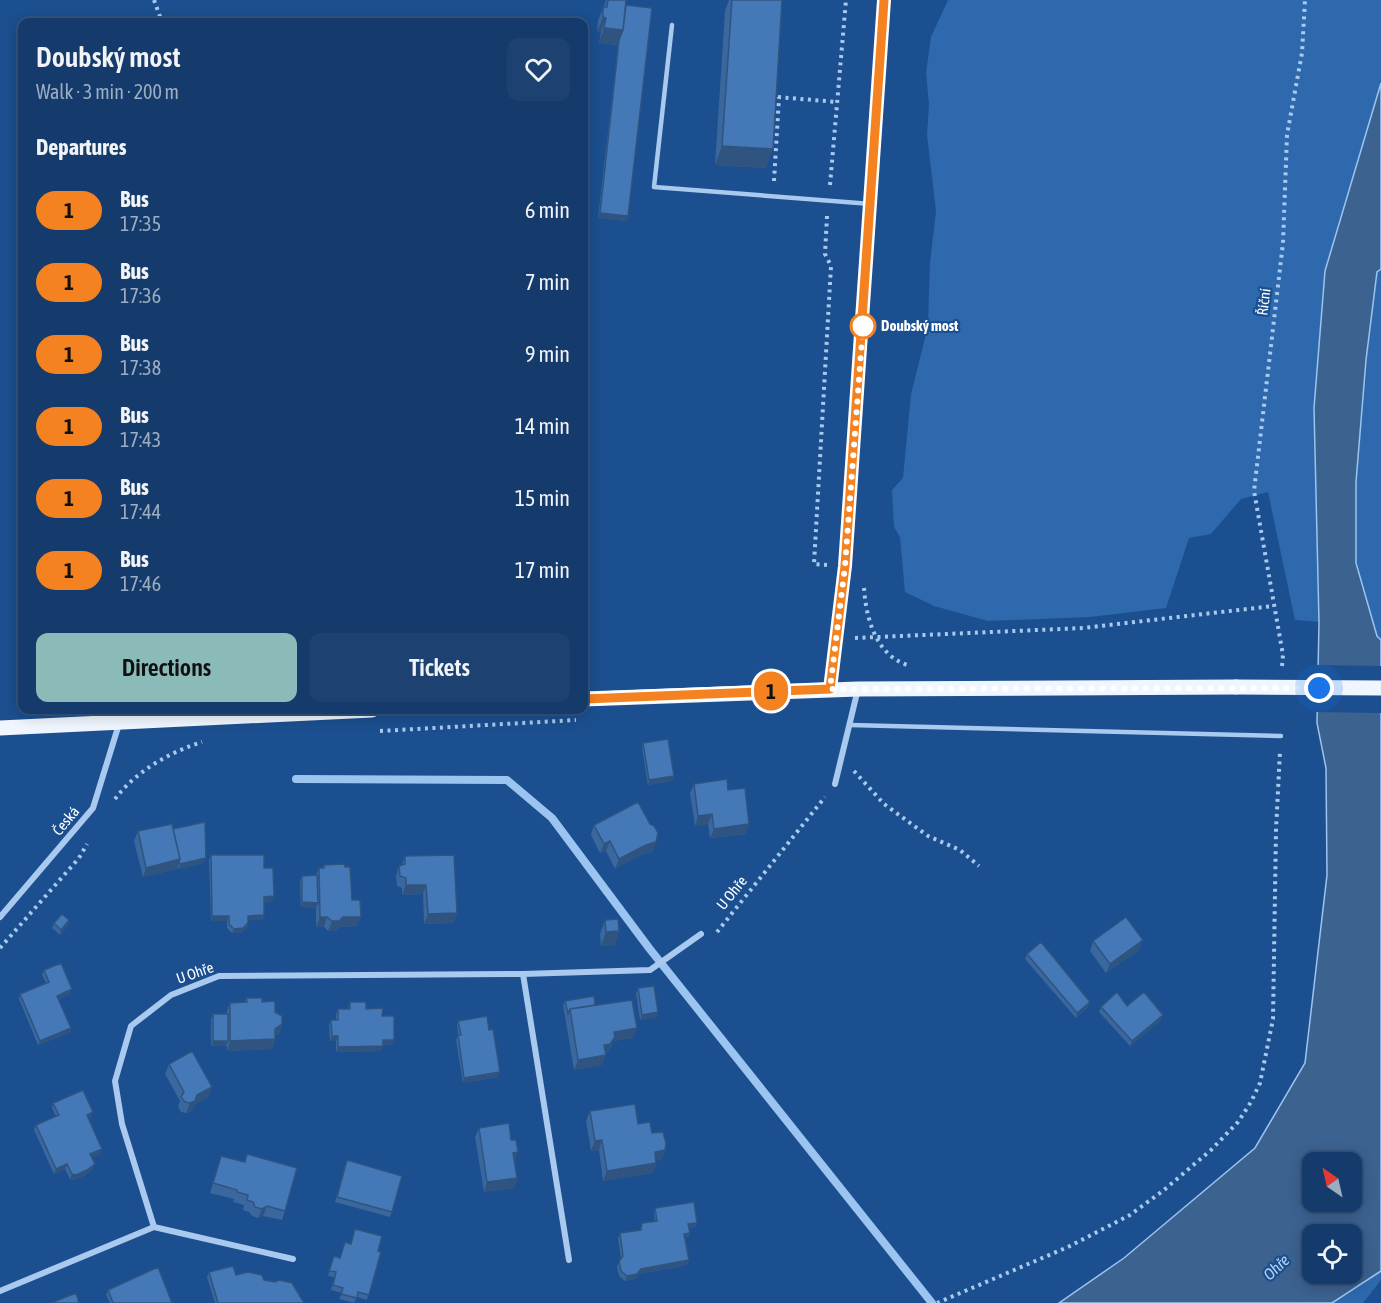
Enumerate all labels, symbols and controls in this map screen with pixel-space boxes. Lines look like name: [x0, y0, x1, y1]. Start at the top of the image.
button: heart: [507, 38, 570, 101]
text: Doubský most: [36, 41, 180, 73]
text: Walk · 3 min · 200 m: [36, 80, 179, 103]
text: Departures: [36, 134, 126, 160]
text: Bus: [120, 186, 149, 212]
text: 6 min: [525, 197, 570, 223]
text: 1: [64, 198, 74, 222]
text: 17:35: [120, 212, 161, 235]
text: Bus: [120, 258, 149, 284]
text: 7 min: [525, 269, 570, 295]
text: 1: [64, 270, 74, 294]
text: 17:36: [120, 284, 161, 307]
street label: Říční: [1253, 287, 1274, 316]
marker: Doubský most: [850, 313, 876, 339]
place label: Doubský most: [881, 317, 959, 334]
text: Bus: [120, 330, 149, 356]
text: 9 min: [525, 341, 570, 367]
text: 1: [64, 342, 74, 366]
text: 17:38: [120, 356, 161, 379]
text: Bus: [120, 402, 149, 428]
text: 14 min: [515, 413, 570, 439]
text: 1: [64, 414, 74, 438]
text: 17:43: [120, 428, 161, 451]
text: Bus: [120, 474, 149, 500]
text: 15 min: [515, 485, 570, 511]
text: 1: [64, 486, 74, 510]
text: 17:44: [120, 500, 161, 523]
text: Bus: [120, 546, 149, 572]
text: 17 min: [515, 557, 570, 583]
text: 1: [64, 558, 74, 582]
text: 17:46: [120, 572, 161, 595]
button: Directions: [36, 633, 297, 702]
button: Tickets: [309, 633, 570, 702]
line badge: 1: [752, 672, 790, 710]
your location: [1304, 673, 1334, 703]
text: 1: [766, 679, 776, 703]
street label: Česká: [49, 803, 83, 839]
street label: U Ohře: [713, 872, 750, 913]
street label: U Ohře: [174, 958, 216, 987]
north arrow: [1302, 1152, 1362, 1212]
map controls: [1302, 1152, 1362, 1284]
button: locate: [1302, 1224, 1362, 1284]
water label: Ohře: [1259, 1251, 1293, 1283]

